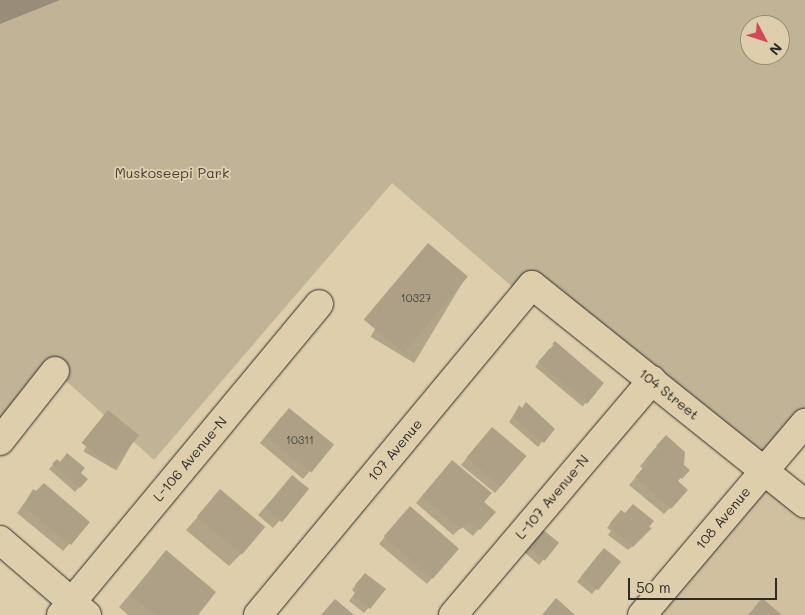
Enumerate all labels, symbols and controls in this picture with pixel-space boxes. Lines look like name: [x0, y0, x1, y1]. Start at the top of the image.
north arrow: [740, 15, 790, 65]
text: N: [765, 39, 787, 59]
park label: Muskoseepi Park: [115, 165, 229, 181]
house number: 10327: [401, 291, 431, 305]
street label: 104 Street: [636, 365, 702, 423]
street label: L-106 Avenue-N: [150, 413, 230, 505]
street label: 107 Avenue: [364, 416, 426, 484]
house number: 10311: [286, 433, 314, 447]
street label: L-107 Avenue-N: [512, 451, 592, 543]
street label: 108 Avenue: [692, 483, 754, 553]
scale bar: [630, 568, 779, 600]
text: 50 m: [636, 577, 671, 597]

